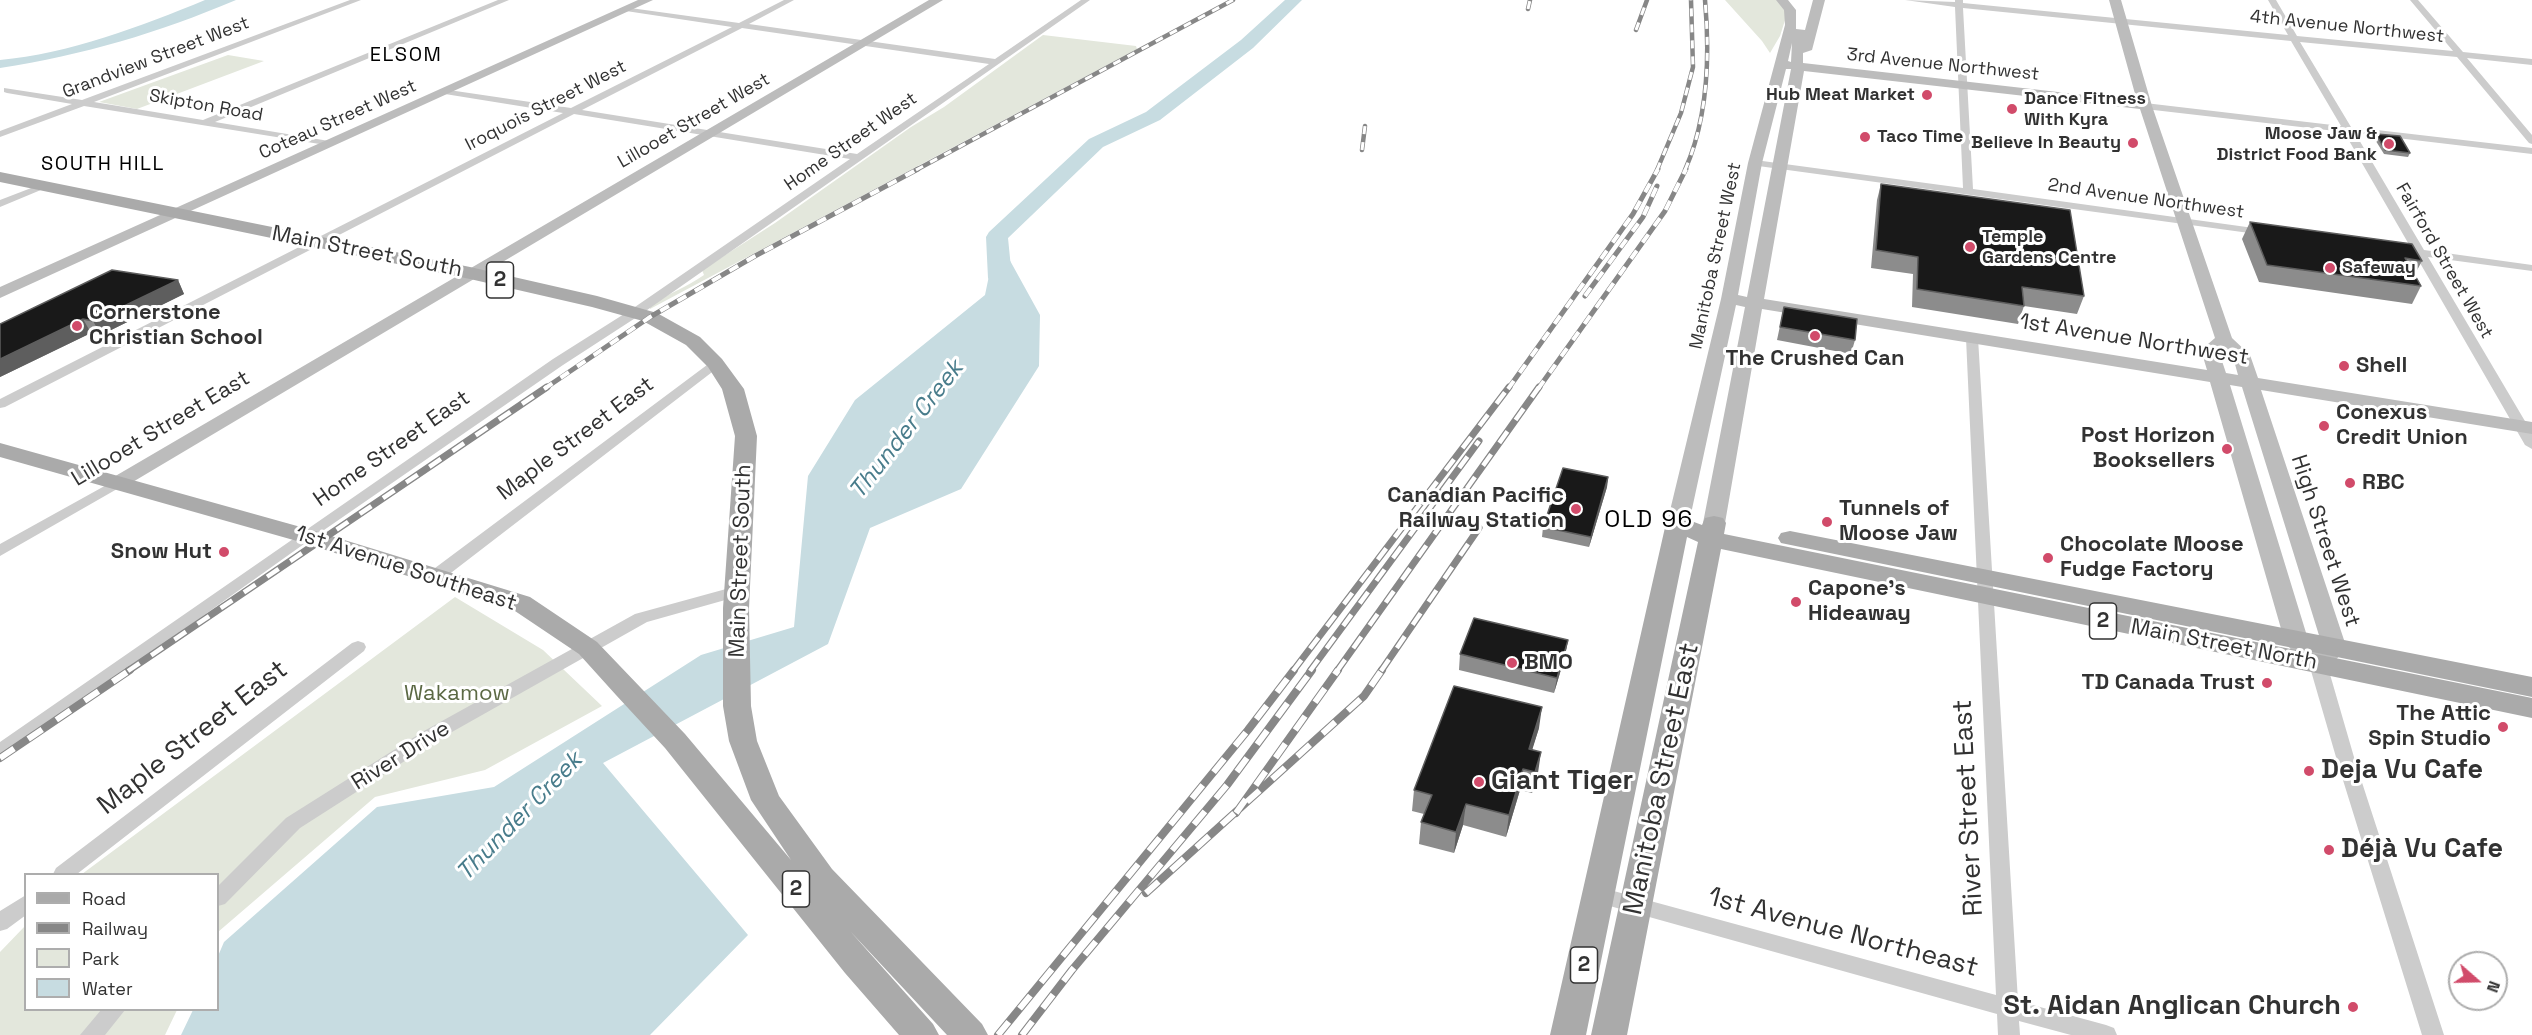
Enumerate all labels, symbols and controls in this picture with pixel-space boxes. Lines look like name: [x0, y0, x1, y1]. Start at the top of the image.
street label: 4th Avenue Northwest: [2249, 6, 2445, 48]
street label: Grandview Street West: [60, 12, 252, 104]
district label: ELSOM: [370, 44, 442, 68]
street label: 3rd Avenue Northwest: [1846, 44, 2040, 86]
street label: Iroquois Street West: [462, 56, 630, 156]
street label: Lillooet Street West: [614, 69, 774, 173]
street label: Coteau Street West: [256, 76, 420, 164]
place label: Hub Meat Market: [1766, 84, 1915, 106]
street label: Skipton Road: [147, 85, 265, 127]
street label: Home Street West: [780, 88, 922, 196]
marker: Hub Meat Market: [1920, 88, 1934, 102]
place label: Dance Fitness With Kyra: [2024, 88, 2146, 130]
marker: Dance Fitness With Kyra: [2005, 102, 2019, 116]
place label: Moose Jaw & District Food Bank: [2217, 123, 2377, 166]
place label: Taco Time: [1877, 126, 1963, 148]
marker: Taco Time: [1858, 130, 1872, 144]
place label: Believe In Beauty: [1971, 132, 2121, 154]
marker: Believe In Beauty: [2126, 136, 2140, 150]
marker: Moose Jaw & District Food Bank: [2382, 137, 2396, 151]
district label: SOUTH HILL: [41, 153, 165, 177]
street label: Manitoba Street West: [1686, 161, 1746, 351]
street label: 2nd Avenue Northwest: [2047, 175, 2245, 223]
street label: Fairford Street West: [2391, 179, 2497, 343]
street label: Main Street South: [270, 221, 464, 283]
place label: Temple Gardens Centre: [1982, 226, 2116, 268]
marker: Temple Gardens Centre: [1963, 240, 1977, 254]
place label: Safeway: [2342, 257, 2416, 279]
marker: Safeway: [2323, 261, 2337, 275]
road number: 2: [486, 262, 514, 298]
place label: Cornerstone Christian School: [89, 300, 263, 352]
street label: 1st Avenue Northwest: [2018, 309, 2250, 371]
marker: Cornerstone Christian School: [70, 319, 84, 333]
marker: The Crushed Can: [1808, 329, 1822, 343]
place label: The Crushed Can: [1725, 346, 1905, 372]
place label: Shell: [2356, 353, 2407, 379]
water label: Thunder Creek: [844, 355, 970, 505]
marker: Shell: [2337, 359, 2351, 373]
street label: Lillooet Street East: [67, 365, 255, 493]
street label: Maple Street East: [492, 372, 660, 506]
street label: Home Street East: [309, 385, 475, 513]
place label: Conexus Credit Union: [2336, 400, 2468, 452]
marker: Conexus Credit Union: [2317, 419, 2331, 433]
place label: Post Horizon Booksellers: [2081, 423, 2215, 475]
marker: Post Horizon Booksellers: [2220, 442, 2234, 456]
street label: High Street West: [2285, 452, 2365, 630]
street label: Main Street South: [724, 464, 758, 658]
place label: RBC: [2362, 470, 2405, 496]
marker: RBC: [2343, 476, 2357, 490]
place label: Canadian Pacific Railway Station: [1387, 483, 1564, 534]
place label: Tunnels of Moose Jaw: [1839, 496, 1958, 548]
marker: Canadian Pacific Railway Station: [1569, 502, 1583, 516]
district label: OLD 96: [1604, 506, 1694, 534]
marker: Tunnels of Moose Jaw: [1820, 515, 1834, 529]
street label: 1st Avenue Southeast: [292, 521, 520, 617]
place label: Chocolate Moose Fudge Factory: [2060, 532, 2244, 584]
place label: Snow Hut: [111, 539, 212, 565]
marker: Snow Hut: [217, 545, 231, 559]
marker: Chocolate Moose Fudge Factory: [2041, 551, 2055, 565]
place label: Capone's Hideaway: [1808, 576, 1911, 628]
marker: Capone's Hideaway: [1789, 595, 1803, 609]
road number: 2: [2090, 603, 2116, 639]
street label: Main Street North: [2129, 614, 2319, 676]
street label: Manitoba Street East: [1617, 640, 1707, 918]
place label: BMO: [1524, 650, 1573, 676]
street label: Maple Street East: [92, 654, 294, 822]
marker: BMO: [1505, 656, 1519, 670]
place label: TD Canada Trust: [2082, 670, 2255, 696]
marker: TD Canada Trust: [2260, 676, 2274, 690]
park label: Wakamow: [404, 681, 510, 707]
street label: River Street East: [1947, 699, 1991, 917]
place label: The Attic Spin Studio: [2368, 701, 2491, 752]
street label: River Drive: [347, 716, 455, 796]
marker: The Attic Spin Studio: [2496, 720, 2510, 734]
water label: Thunder Creek: [451, 746, 589, 888]
place label: Deja Vu Cafe: [2321, 755, 2483, 787]
marker: Deja Vu Cafe: [2302, 764, 2316, 778]
place label: Giant Tiger: [1491, 766, 1633, 798]
marker: Giant Tiger: [1472, 775, 1486, 789]
place label: Déjà Vu Cafe: [2341, 834, 2503, 866]
marker: Déjà Vu Cafe: [2322, 843, 2336, 857]
road number: 2: [782, 871, 810, 907]
legend: [24, 873, 219, 1011]
street label: 1st Avenue Northeast: [1704, 881, 1982, 985]
text: Road: [82, 887, 126, 910]
text: Railway: [82, 917, 148, 940]
text: Park: [82, 947, 119, 970]
road number: 2: [1570, 947, 1598, 983]
north arrow: [2448, 951, 2508, 1011]
text: Water: [82, 977, 133, 1000]
text: N: [2482, 978, 2505, 995]
place label: St. Aidan Anglican Church: [2003, 991, 2341, 1023]
marker: St. Aidan Anglican Church: [2346, 1000, 2360, 1014]

